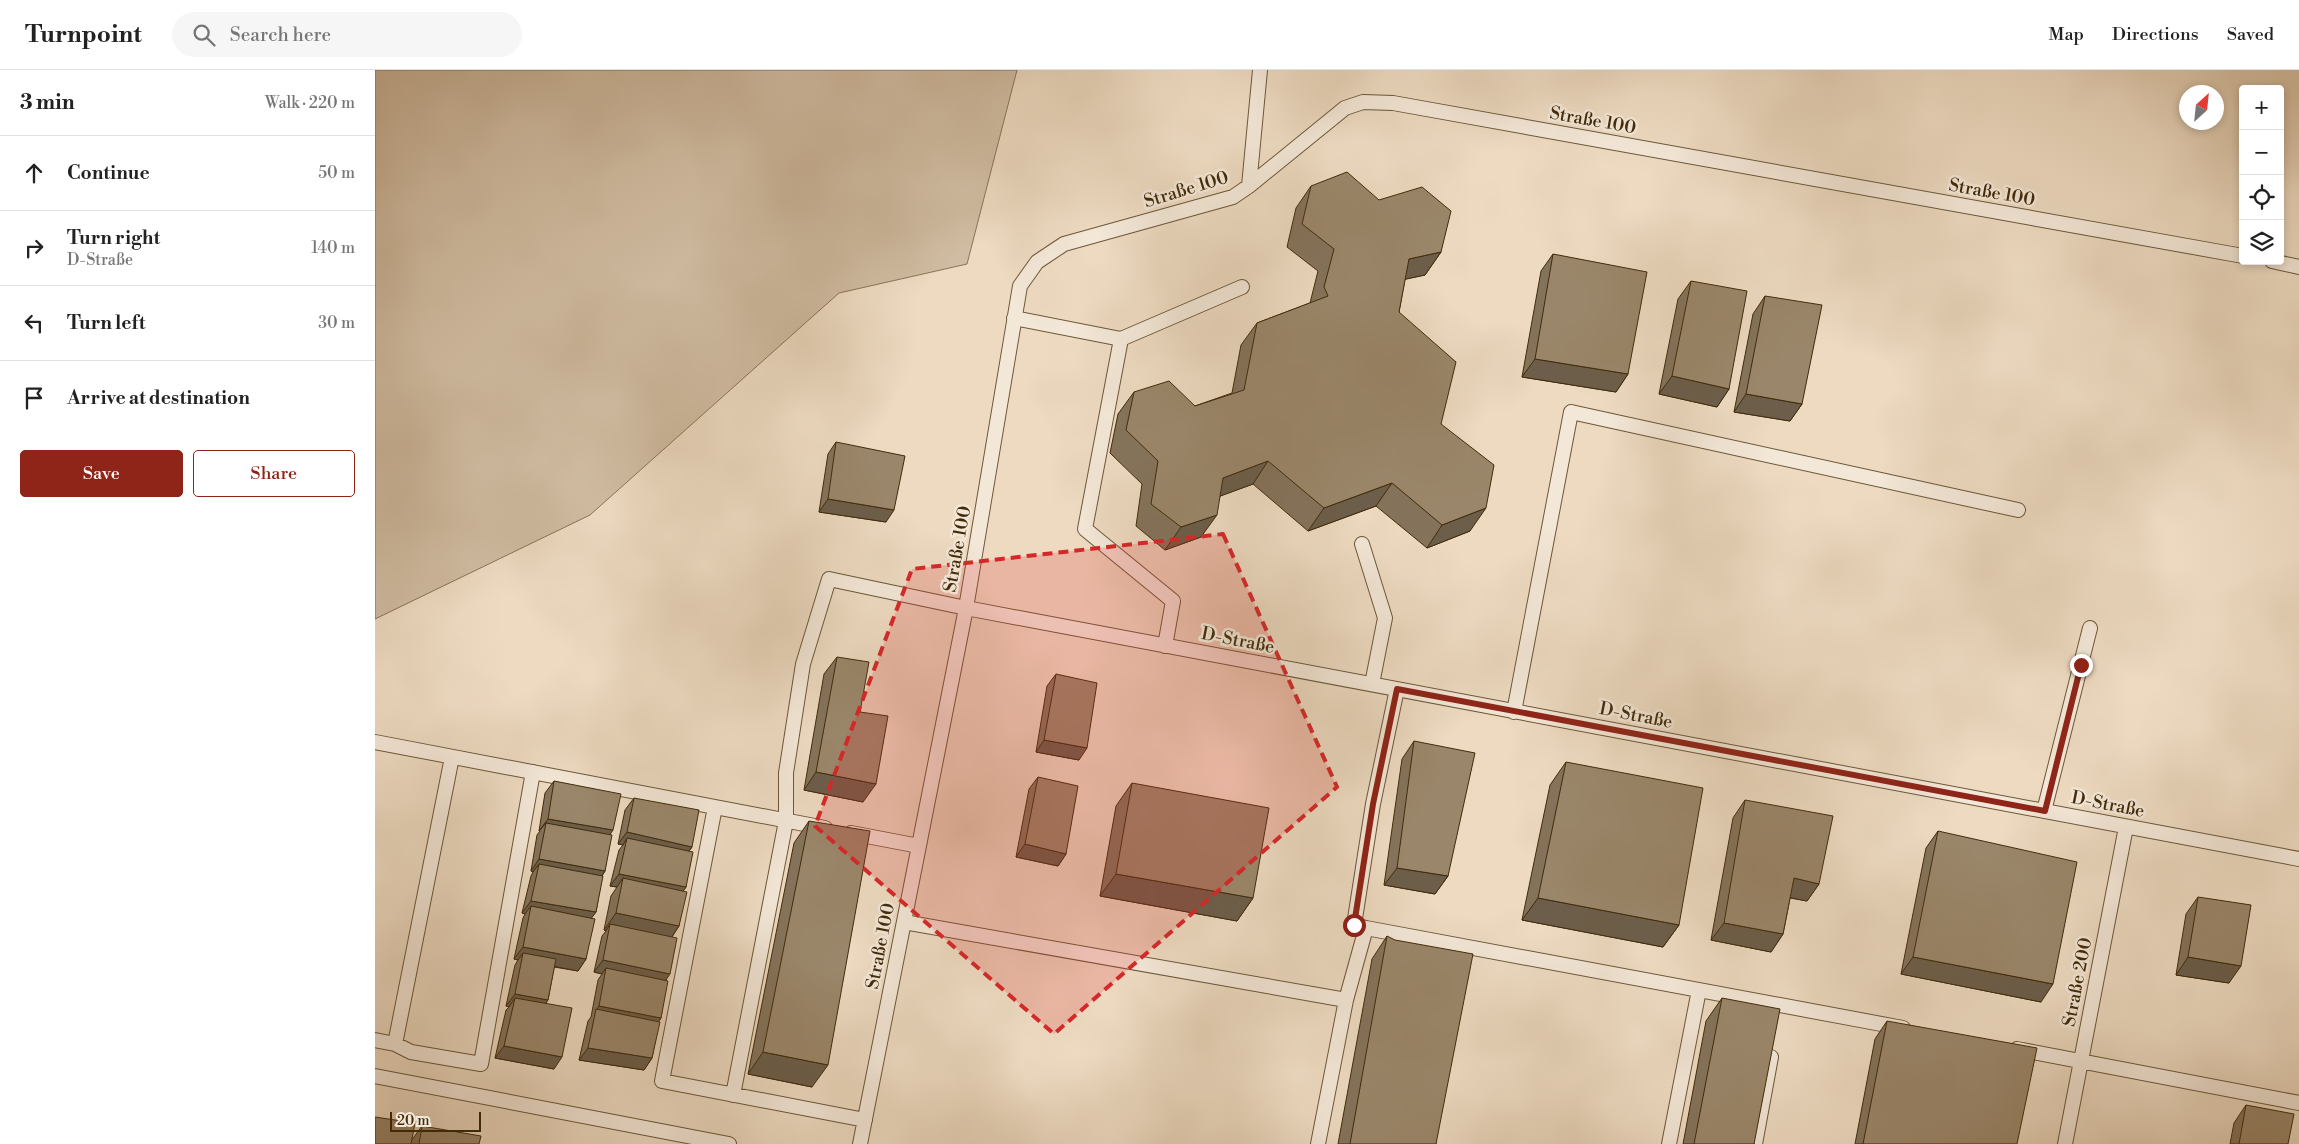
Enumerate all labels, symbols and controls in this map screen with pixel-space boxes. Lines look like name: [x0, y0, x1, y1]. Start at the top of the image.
search box: [172, 12, 522, 57]
text: Turnpoint: [25, 20, 142, 50]
icon: search: [190, 21, 218, 49]
text: Search here: [230, 23, 331, 47]
text: Map: [2048, 23, 2084, 46]
text: Directions: [2112, 23, 2199, 46]
text: Saved: [2227, 23, 2274, 46]
north arrow: [2179, 85, 2224, 130]
map controls: [2239, 85, 2284, 265]
button: +: [2239, 85, 2284, 130]
text: 3 min: [20, 90, 75, 116]
text: Walk · 220 m: [265, 93, 355, 113]
street label: Straße 100: [1548, 102, 1638, 139]
button: −: [2239, 130, 2284, 175]
icon: ahead: [20, 159, 48, 187]
text: Continue: [67, 161, 150, 185]
text: 50 m: [318, 163, 355, 183]
street label: Straße 100: [1141, 166, 1231, 213]
street label: Straße 100: [1947, 174, 2037, 211]
button: locate: [2239, 175, 2284, 220]
button: layers: [2239, 220, 2284, 265]
text: Turn right: [67, 226, 160, 250]
icon: right: [20, 234, 48, 262]
text: 140 m: [311, 238, 355, 258]
text: D-Straße: [67, 250, 133, 270]
icon: left: [20, 309, 48, 337]
text: Turn left: [67, 311, 146, 335]
text: 30 m: [318, 313, 355, 333]
icon: arrive: [20, 384, 48, 412]
text: Arrive at destination: [67, 386, 250, 410]
button: Save: [20, 450, 183, 497]
button: Share: [193, 450, 355, 497]
street label: Straße 100: [939, 504, 976, 594]
street label: D-Straße: [1199, 622, 1277, 659]
route end: [2070, 654, 2093, 677]
street label: D-Straße: [1597, 697, 1675, 734]
street label: D-Straße: [2069, 786, 2147, 823]
street label: Straße 100: [861, 901, 900, 991]
route start: [1343, 914, 1366, 937]
street label: Straße 200: [2058, 935, 2097, 1029]
scale bar: [390, 1109, 481, 1132]
text: 20 m: [397, 1112, 429, 1130]

